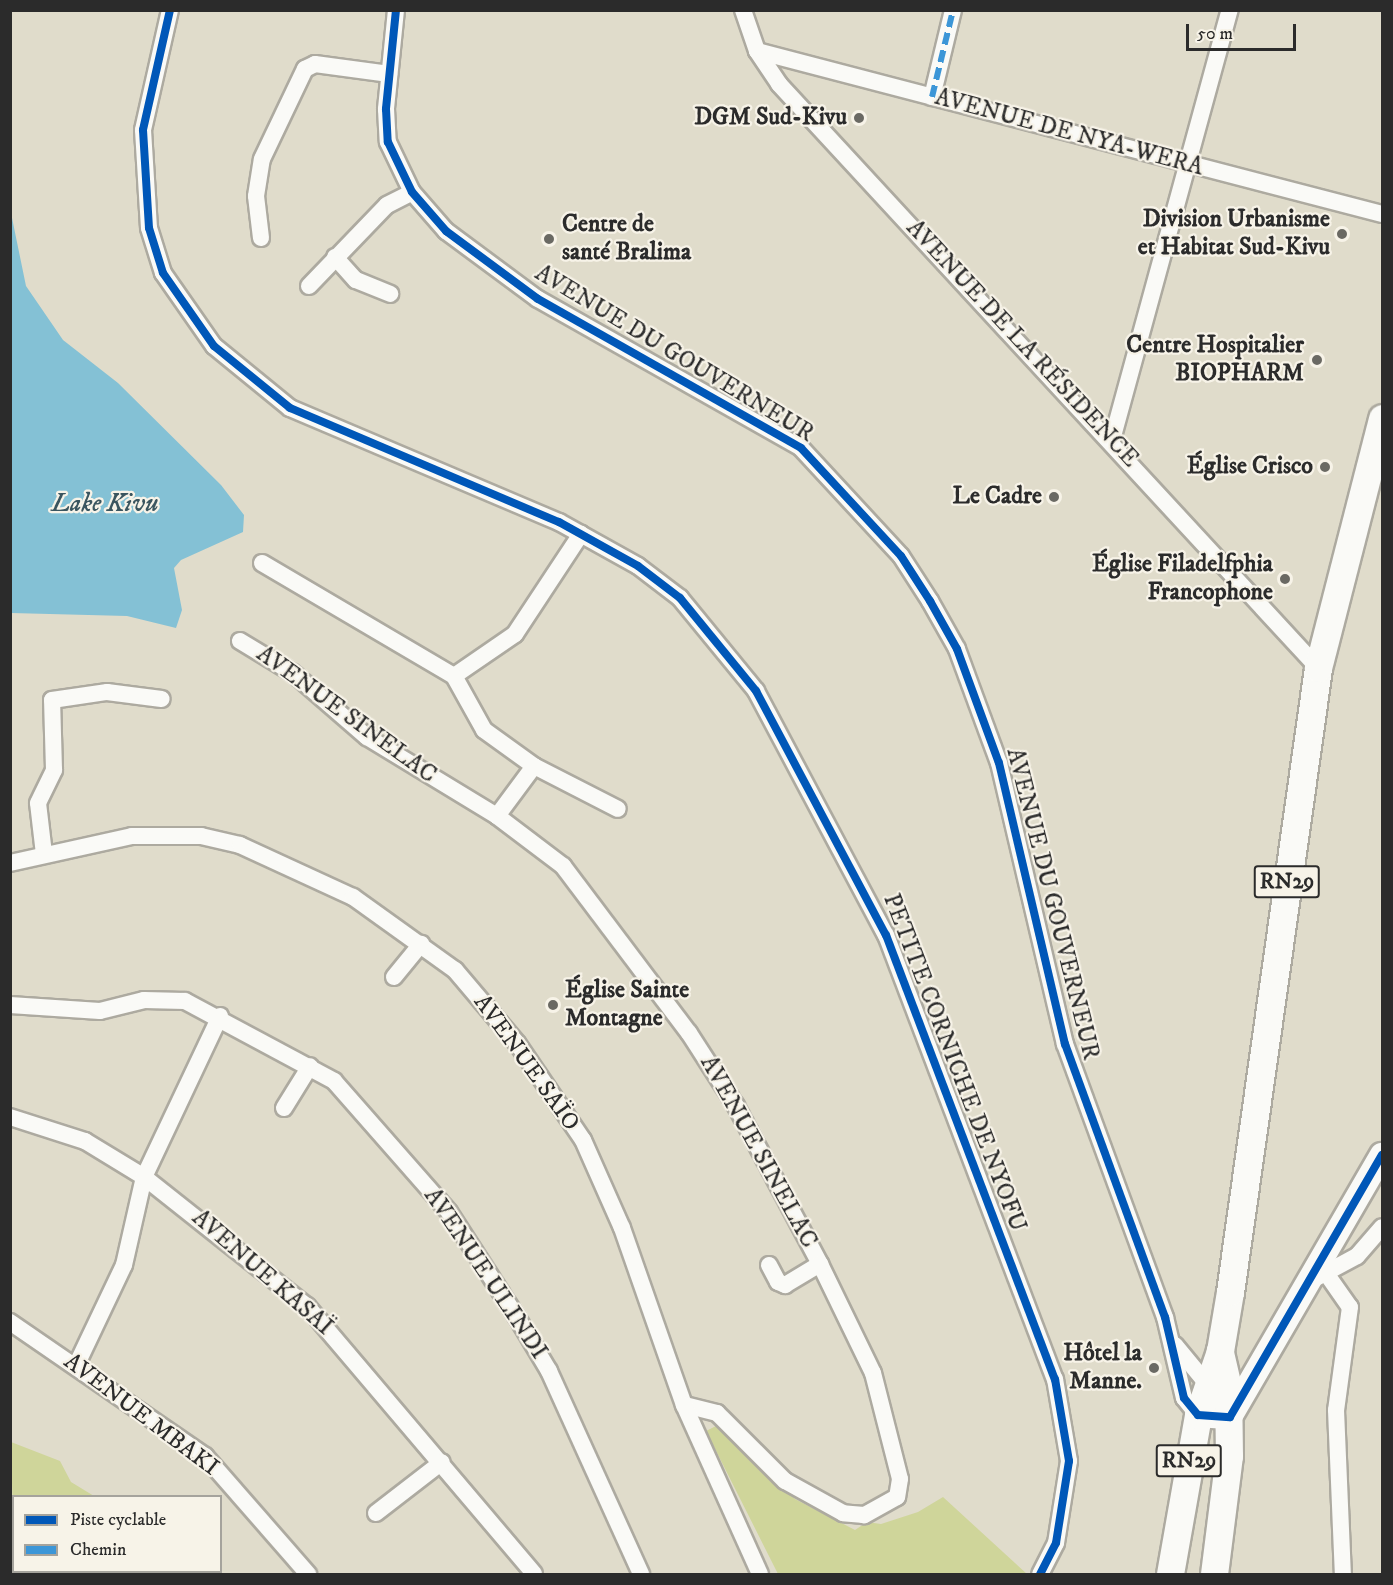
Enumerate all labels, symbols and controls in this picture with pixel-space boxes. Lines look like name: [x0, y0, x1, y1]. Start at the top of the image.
scale bar: [1189, 12, 1298, 50]
text: 50 m: [1197, 23, 1233, 45]
street label: AVENUE DE NYA-WERA: [932, 83, 1206, 183]
place label: DGM Sud-Kivu: [694, 104, 847, 132]
marker: DGM Sud-Kivu: [852, 111, 866, 125]
place label: Division Urbanisme et Habitat Sud-Kivu: [1138, 206, 1330, 262]
place label: Centre de santé Bralima: [562, 211, 691, 267]
street label: AVENUE DE LA RÉSIDENCE: [900, 214, 1144, 474]
marker: Division Urbanisme et Habitat Sud-Kivu: [1335, 227, 1349, 241]
marker: Centre de santé Bralima: [540, 230, 558, 248]
street label: AVENUE DU GOUVERNEUR: [529, 259, 819, 449]
place label: Centre Hospitalier BIOPHARM: [1126, 332, 1304, 388]
marker: Centre Hospitalier BIOPHARM: [1308, 351, 1326, 369]
place label: Église Crisco: [1187, 453, 1313, 481]
marker: Église Crisco: [1318, 460, 1332, 474]
place label: Le Cadre: [953, 483, 1042, 511]
water label: Lake Kivu: [51, 488, 159, 520]
marker: Le Cadre: [1047, 490, 1061, 504]
place label: Église Filadelfphia Francophone: [1092, 551, 1273, 607]
marker: Église Filadelfphia Francophone: [1278, 572, 1292, 586]
street label: AVENUE SINELAC: [251, 640, 441, 790]
street label: AVENUE DU GOUVERNEUR: [999, 745, 1105, 1063]
road number: RN29: [1252, 863, 1322, 901]
street label: PETITE CORNICHE DE NYOFU: [876, 890, 1032, 1236]
place label: Église Sainte Montagne: [565, 977, 689, 1033]
street label: AVENUE SAÏO: [467, 989, 585, 1137]
marker: Église Sainte Montagne: [546, 998, 560, 1012]
street label: AVENUE SINELAC: [693, 1051, 823, 1253]
street label: AVENUE ULINDI: [417, 1183, 553, 1365]
street label: AVENUE KASAÏ: [186, 1204, 338, 1342]
place label: Hôtel la Manne.: [1063, 1340, 1142, 1396]
street label: AVENUE MBAKI: [58, 1347, 224, 1483]
marker: Hôtel la Manne.: [1147, 1361, 1161, 1375]
road number: RN29: [1154, 1442, 1224, 1480]
legend: [12, 1495, 222, 1573]
text: Piste cyclable: [70, 1509, 166, 1531]
text: Chemin: [70, 1539, 126, 1561]

